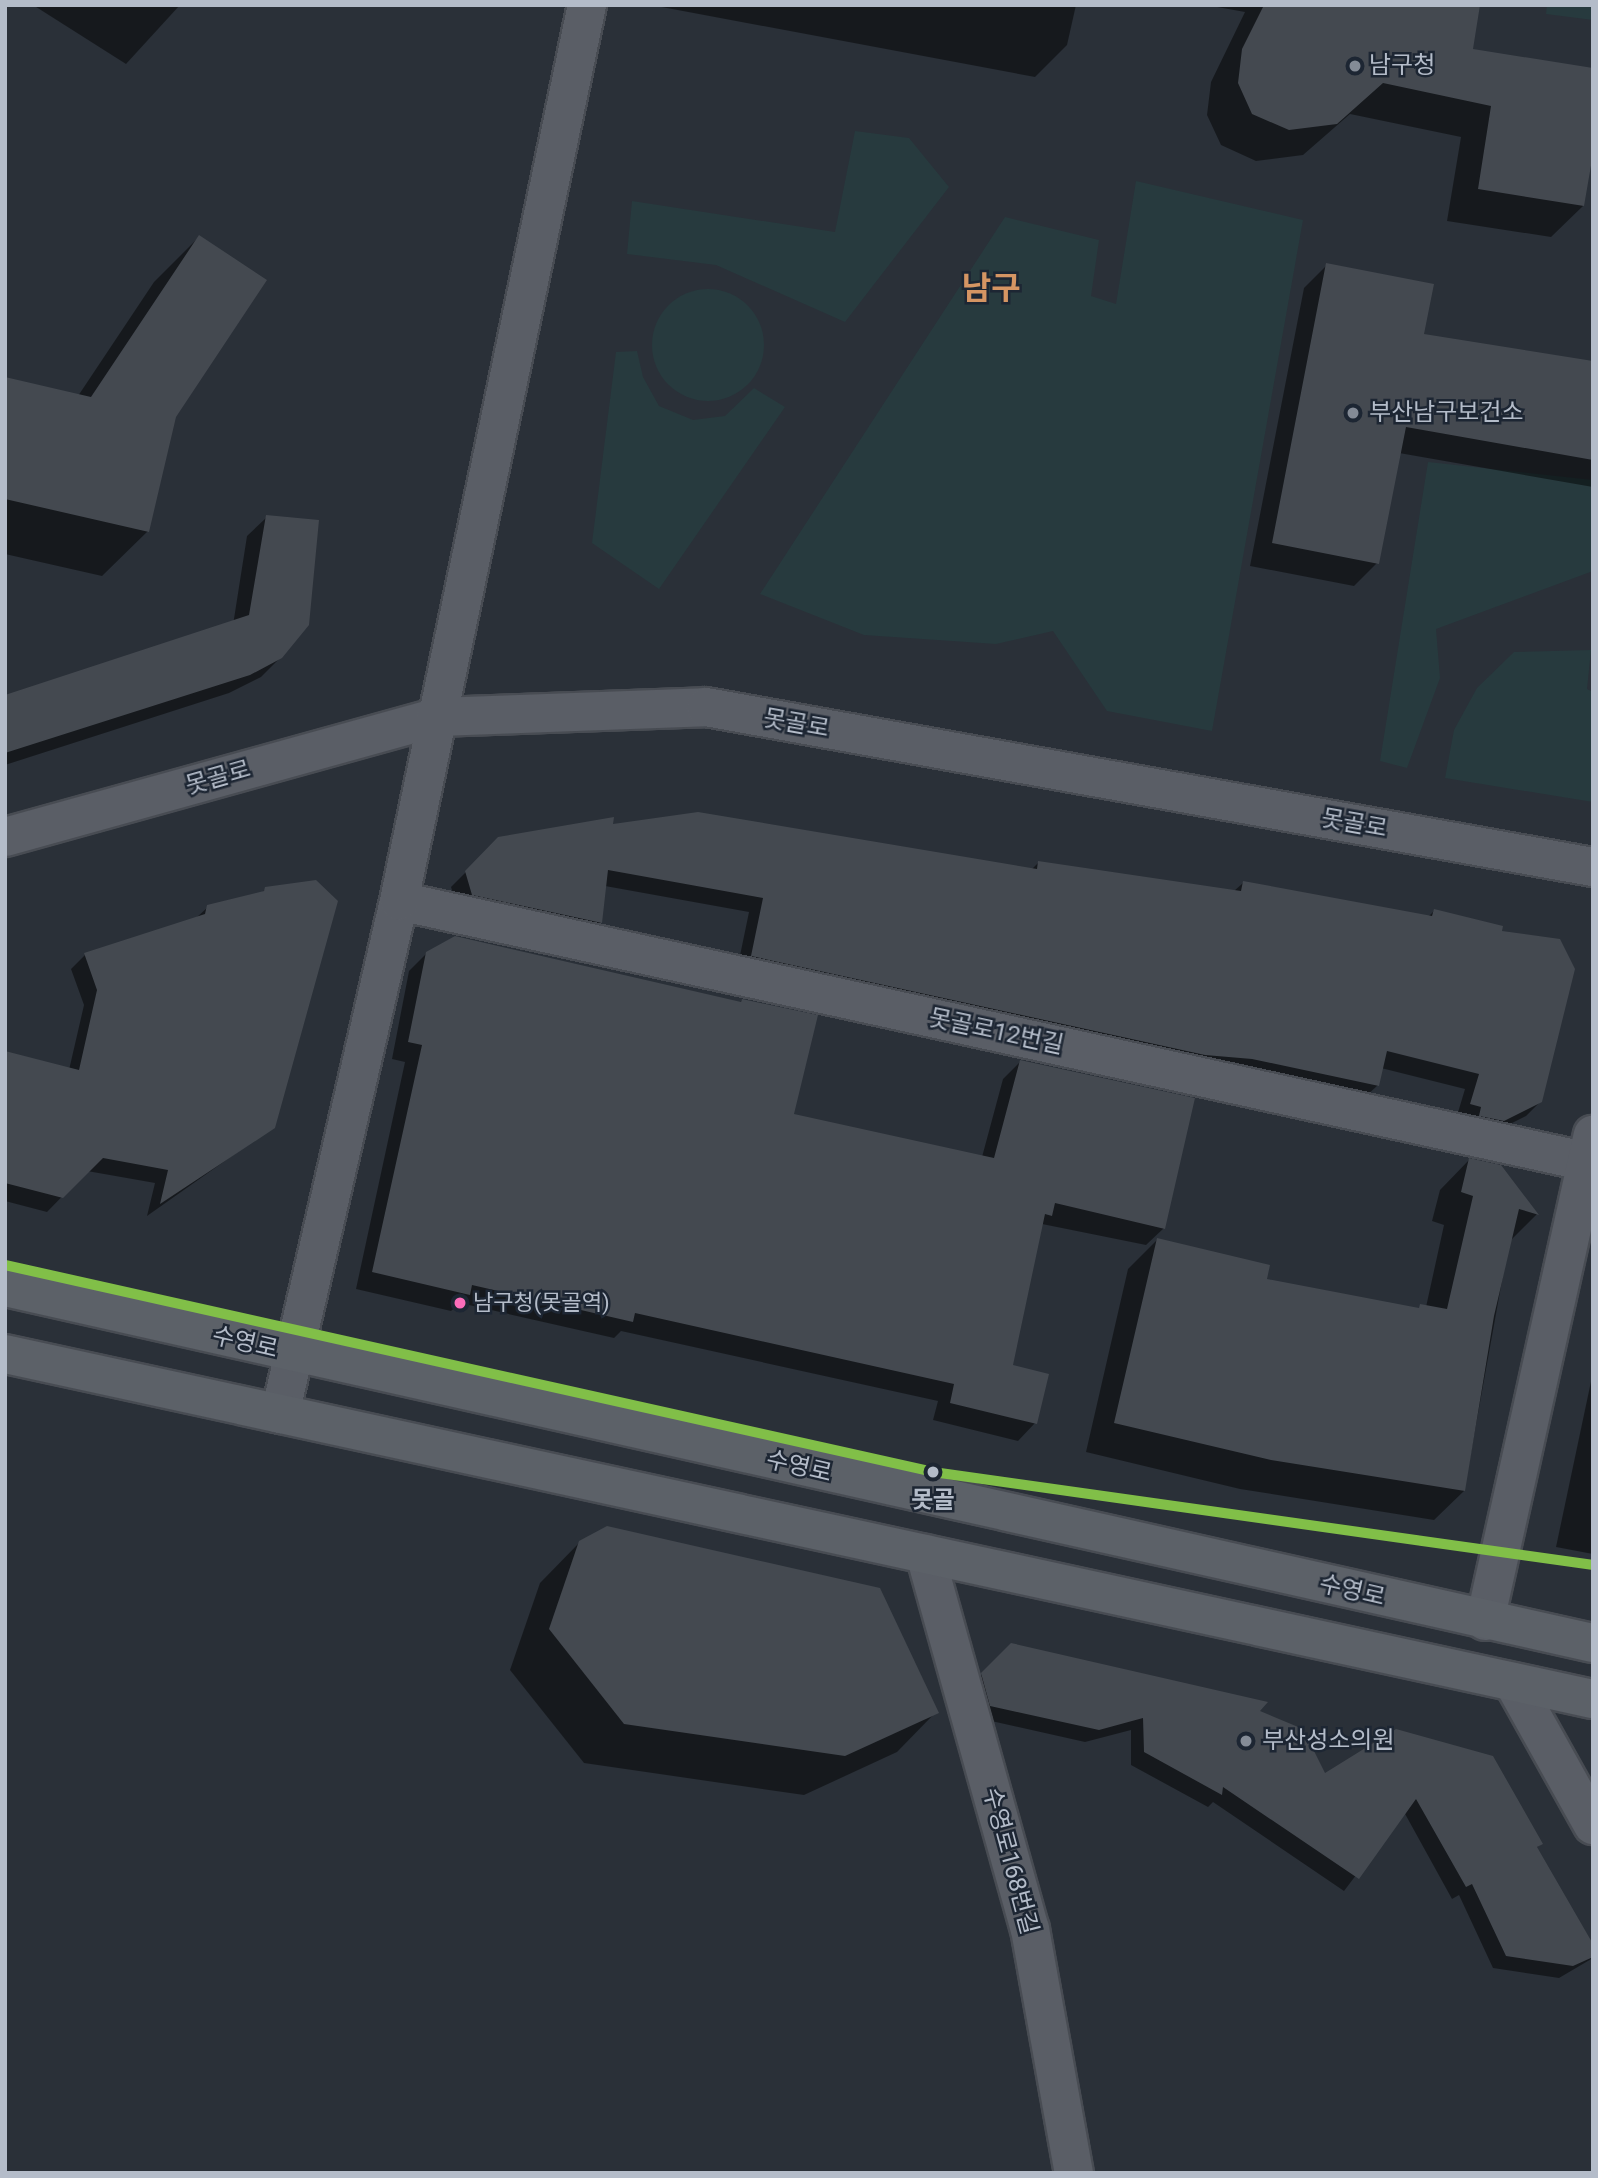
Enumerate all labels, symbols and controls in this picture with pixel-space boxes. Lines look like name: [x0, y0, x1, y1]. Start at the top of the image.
place label: 남구청: [1369, 52, 1435, 80]
marker: 남구청: [1347, 58, 1363, 74]
district label: 남구: [962, 269, 1020, 307]
place label: 부산남구보건소: [1369, 399, 1524, 427]
marker: 부산남구보건소: [1343, 403, 1363, 423]
street label: 못골로: [761, 704, 831, 744]
street label: 못골로: [182, 755, 254, 801]
street label: 못골로: [1319, 804, 1389, 844]
street label: 못골로12번길: [926, 1004, 1066, 1060]
place label: 남구청(못골역): [473, 1290, 610, 1316]
marker: 남구청(못골역): [453, 1296, 467, 1310]
street label: 수영로: [209, 1322, 281, 1364]
street label: 수영로: [763, 1446, 835, 1488]
marker: 못골: [922, 1461, 944, 1483]
place label: 못골: [911, 1487, 955, 1515]
street label: 수영로: [1316, 1570, 1388, 1612]
place label: 부산성소의원: [1262, 1727, 1394, 1755]
marker: 부산성소의원: [1236, 1731, 1256, 1751]
street label: 수영로168번길: [977, 1784, 1043, 1938]

